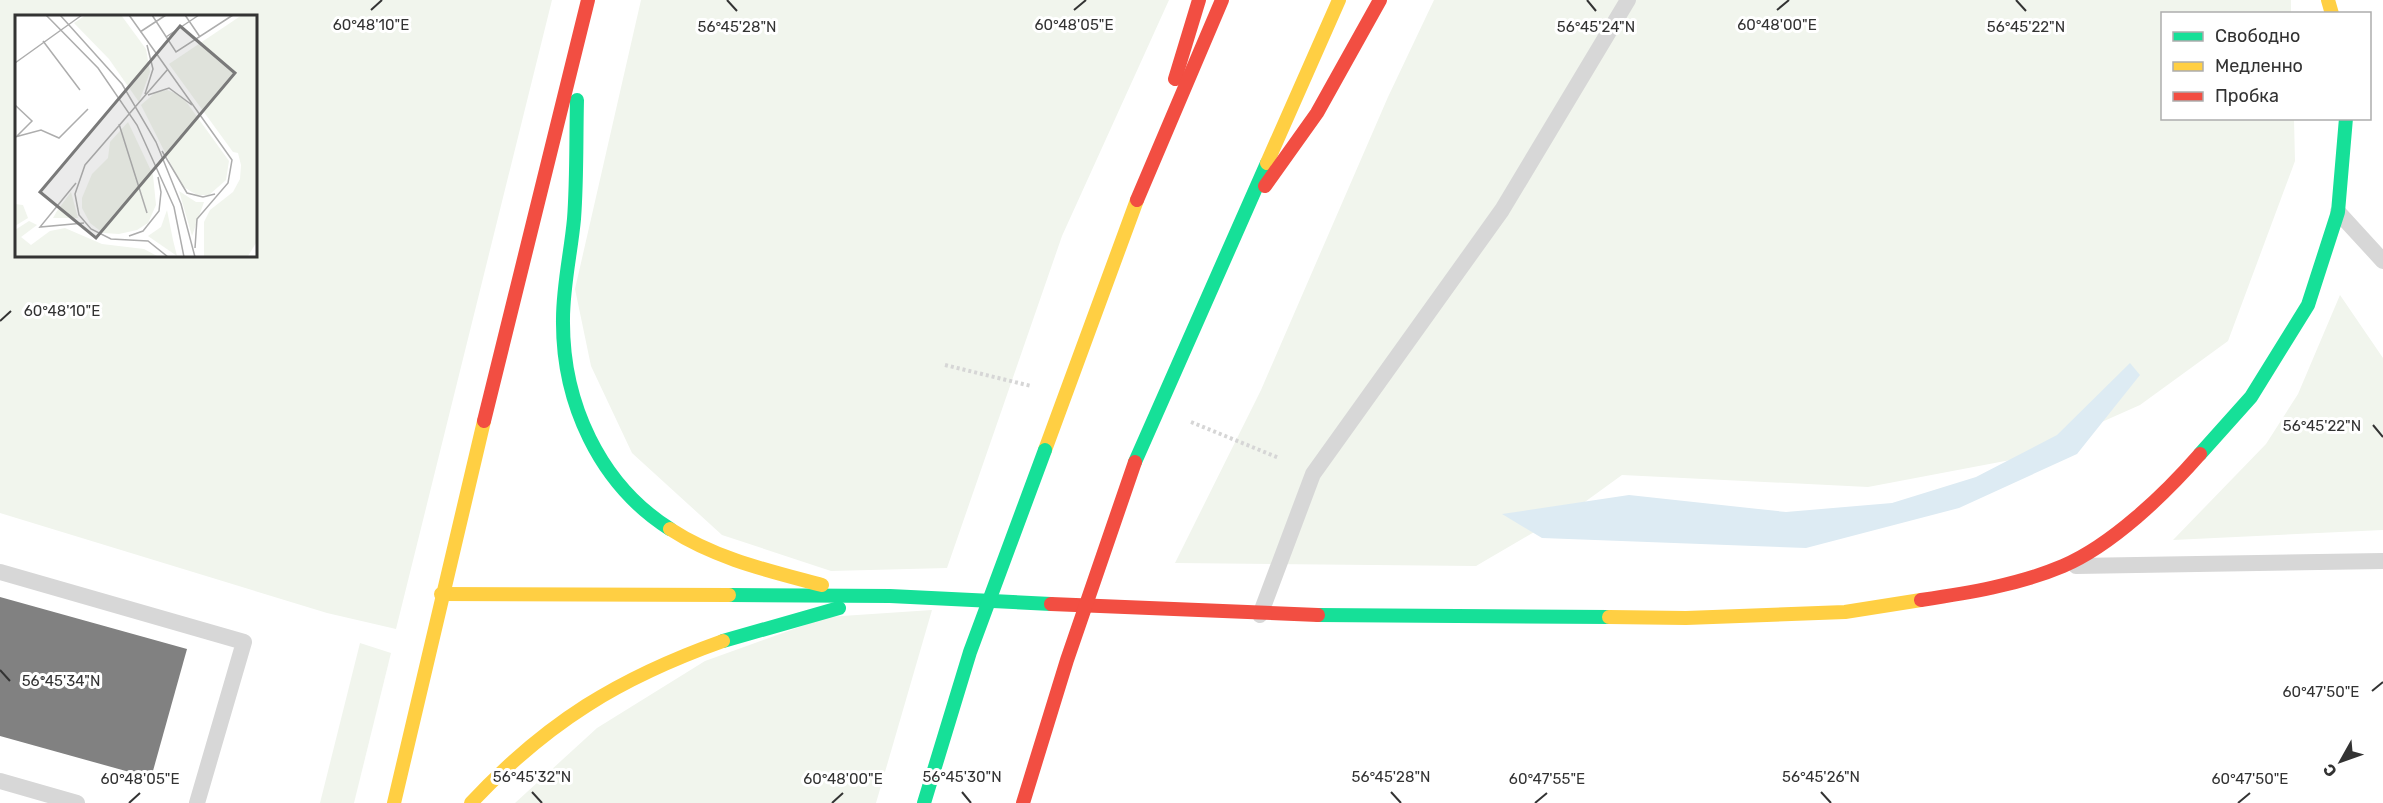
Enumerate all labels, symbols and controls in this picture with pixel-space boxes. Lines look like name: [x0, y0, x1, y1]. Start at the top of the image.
legend: [2161, 12, 2371, 120]
inset map: [15, 15, 256, 256]
text: 60°48'10"E: [333, 16, 409, 34]
text: 60°48'05"E: [1034, 16, 1114, 34]
text: 60°48'00"E: [1737, 16, 1817, 34]
text: 56°45'28"N: [697, 18, 777, 36]
text: 56°45'24"N: [1557, 18, 1635, 36]
text: 56°45'22"N: [1987, 18, 2065, 36]
text: Свободно: [2215, 25, 2300, 47]
text: Медленно: [2215, 55, 2303, 77]
text: Пробка: [2215, 85, 2279, 107]
text: 60°48'10"E: [24, 302, 100, 320]
text: 56°45'22"N: [2283, 417, 2361, 435]
text: 56°45'34"N: [22, 672, 100, 690]
text: 60°47'50"E: [2283, 683, 2359, 701]
north arrow: [2311, 731, 2371, 791]
text: С: [2319, 760, 2341, 781]
text: 56°45'32"N: [493, 768, 571, 786]
text: 56°45'30"N: [922, 768, 1002, 786]
text: 56°45'28"N: [1351, 768, 1431, 786]
text: 56°45'26"N: [1782, 768, 1860, 786]
text: 60°48'05"E: [100, 770, 180, 788]
text: 60°48'00"E: [803, 770, 883, 788]
text: 60°47'55"E: [1509, 770, 1585, 788]
text: 60°47'50"E: [2212, 770, 2288, 788]

